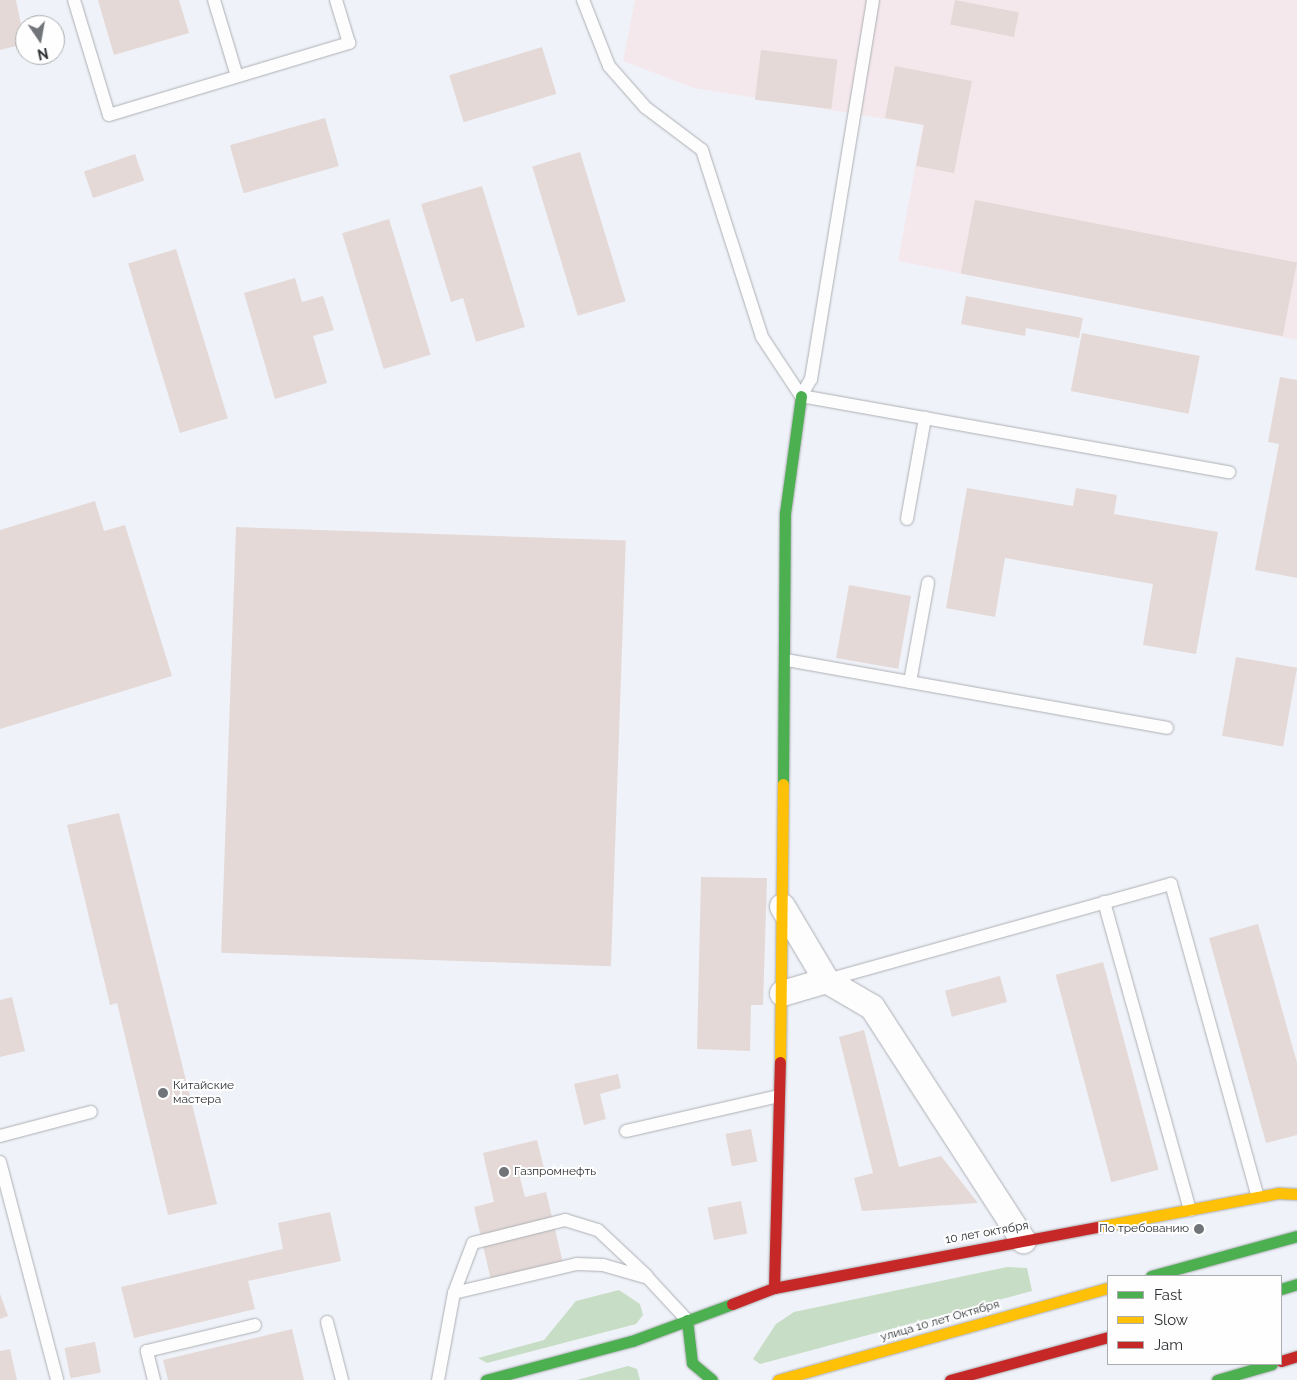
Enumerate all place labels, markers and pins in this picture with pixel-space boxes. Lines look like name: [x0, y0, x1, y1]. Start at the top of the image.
place label: Китайские мастера: [173, 1079, 234, 1107]
marker: Китайские мастера: [157, 1087, 169, 1099]
place label: Газпромнефть: [514, 1165, 596, 1179]
marker: Газпромнефть: [498, 1166, 510, 1178]
place label: По требованию: [1099, 1222, 1189, 1236]
marker: По требованию: [1193, 1223, 1205, 1235]

